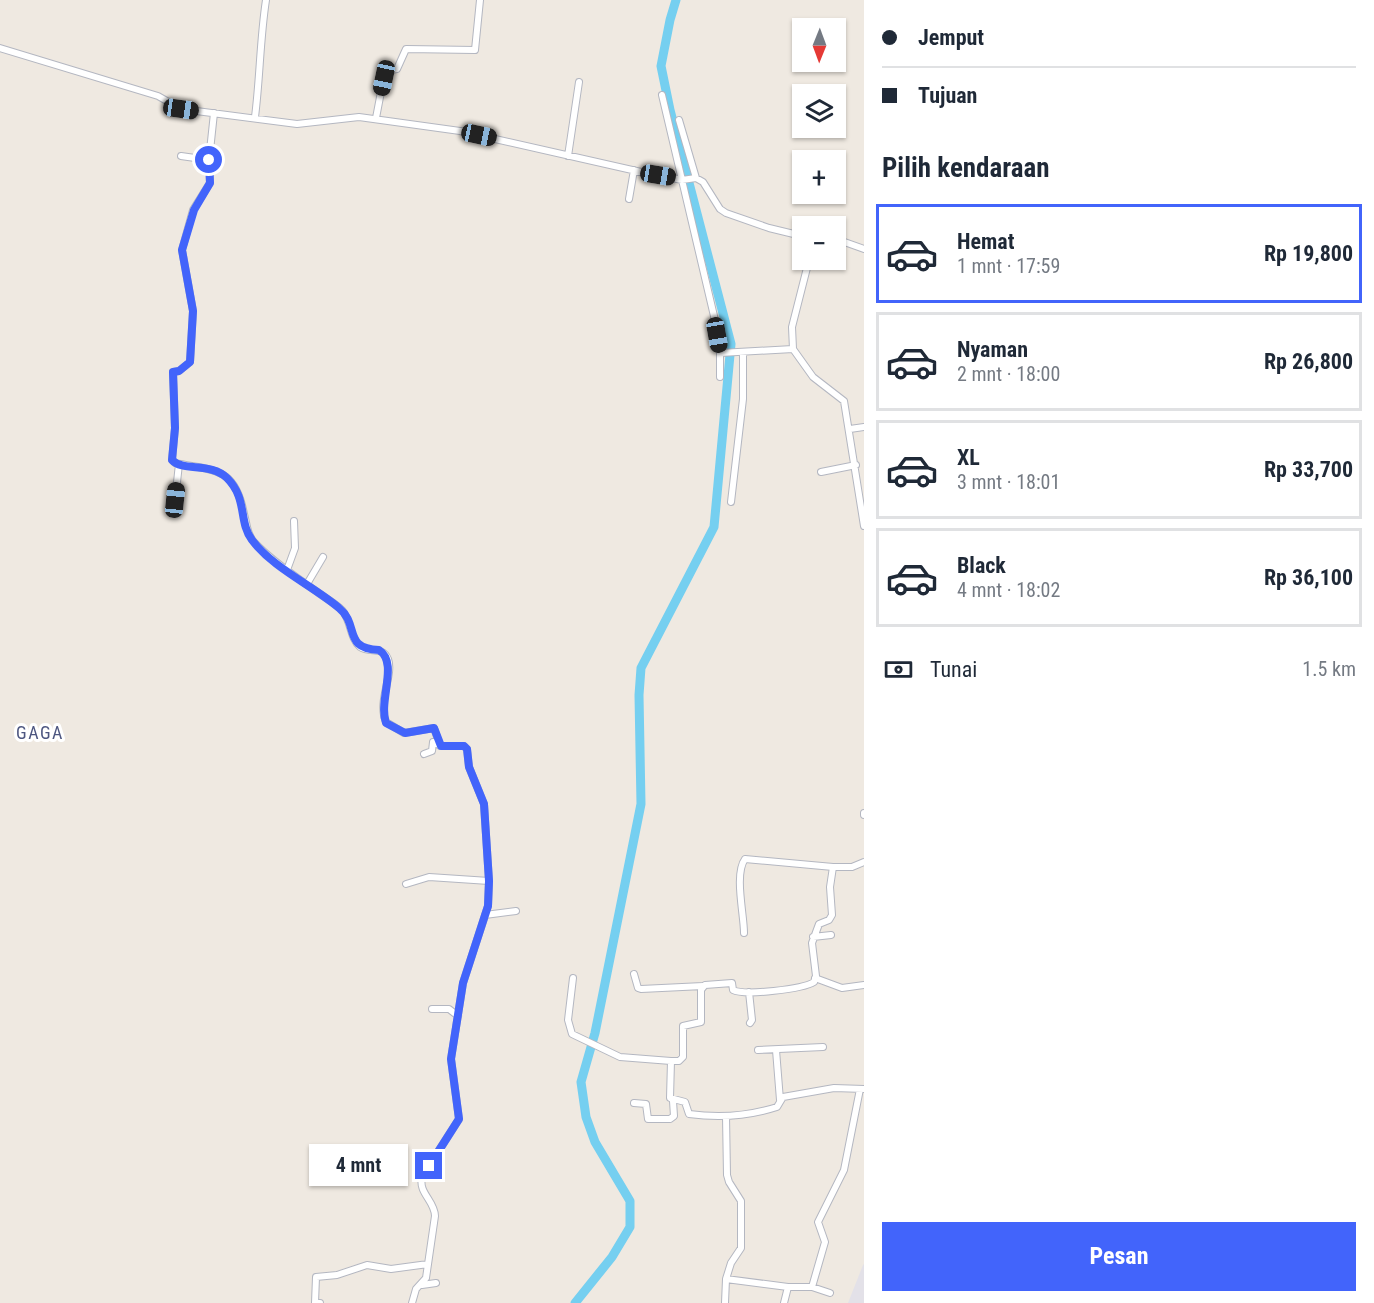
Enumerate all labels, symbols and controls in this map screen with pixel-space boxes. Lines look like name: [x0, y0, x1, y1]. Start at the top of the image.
north arrow: [792, 18, 846, 72]
map controls: [792, 18, 846, 270]
text: Jemput: [918, 25, 984, 50]
car: [371, 59, 397, 97]
text: Tujuan: [918, 83, 977, 108]
button: layers: [792, 84, 846, 138]
car: [162, 98, 200, 120]
car: [460, 122, 498, 148]
route start: [195, 146, 222, 173]
button: +: [792, 150, 846, 204]
text: Pilih kendaraan: [882, 152, 1050, 184]
car: [639, 163, 677, 187]
button: −: [792, 216, 846, 270]
icon: car: [885, 227, 939, 281]
text: Hemat: [957, 229, 1014, 254]
text: Rp 19,800: [1264, 241, 1353, 266]
text: 1 mnt · 17:59: [957, 254, 1060, 278]
car: [705, 316, 729, 354]
icon: car: [885, 335, 939, 389]
text: Nyaman: [957, 337, 1028, 362]
text: Rp 26,800: [1264, 349, 1353, 374]
text: 2 mnt · 18:00: [957, 362, 1060, 386]
icon: car: [885, 443, 939, 497]
text: XL: [957, 445, 980, 470]
text: Rp 33,700: [1264, 457, 1353, 482]
text: 3 mnt · 18:01: [957, 470, 1060, 494]
car: [164, 481, 186, 519]
icon: car: [885, 551, 939, 605]
text: Black: [957, 553, 1006, 578]
text: Rp 36,100: [1264, 565, 1353, 590]
text: 4 mnt · 18:02: [957, 578, 1060, 602]
icon: cash: [882, 653, 915, 686]
text: Tunai: [930, 657, 977, 682]
text: 1.5 km: [1302, 657, 1356, 681]
district label: GAGA: [16, 722, 64, 743]
callout: 4 mnt: [309, 1145, 408, 1187]
route end: [415, 1152, 442, 1179]
text: 4 mnt: [336, 1153, 381, 1177]
button: Pesan: [882, 1222, 1356, 1291]

